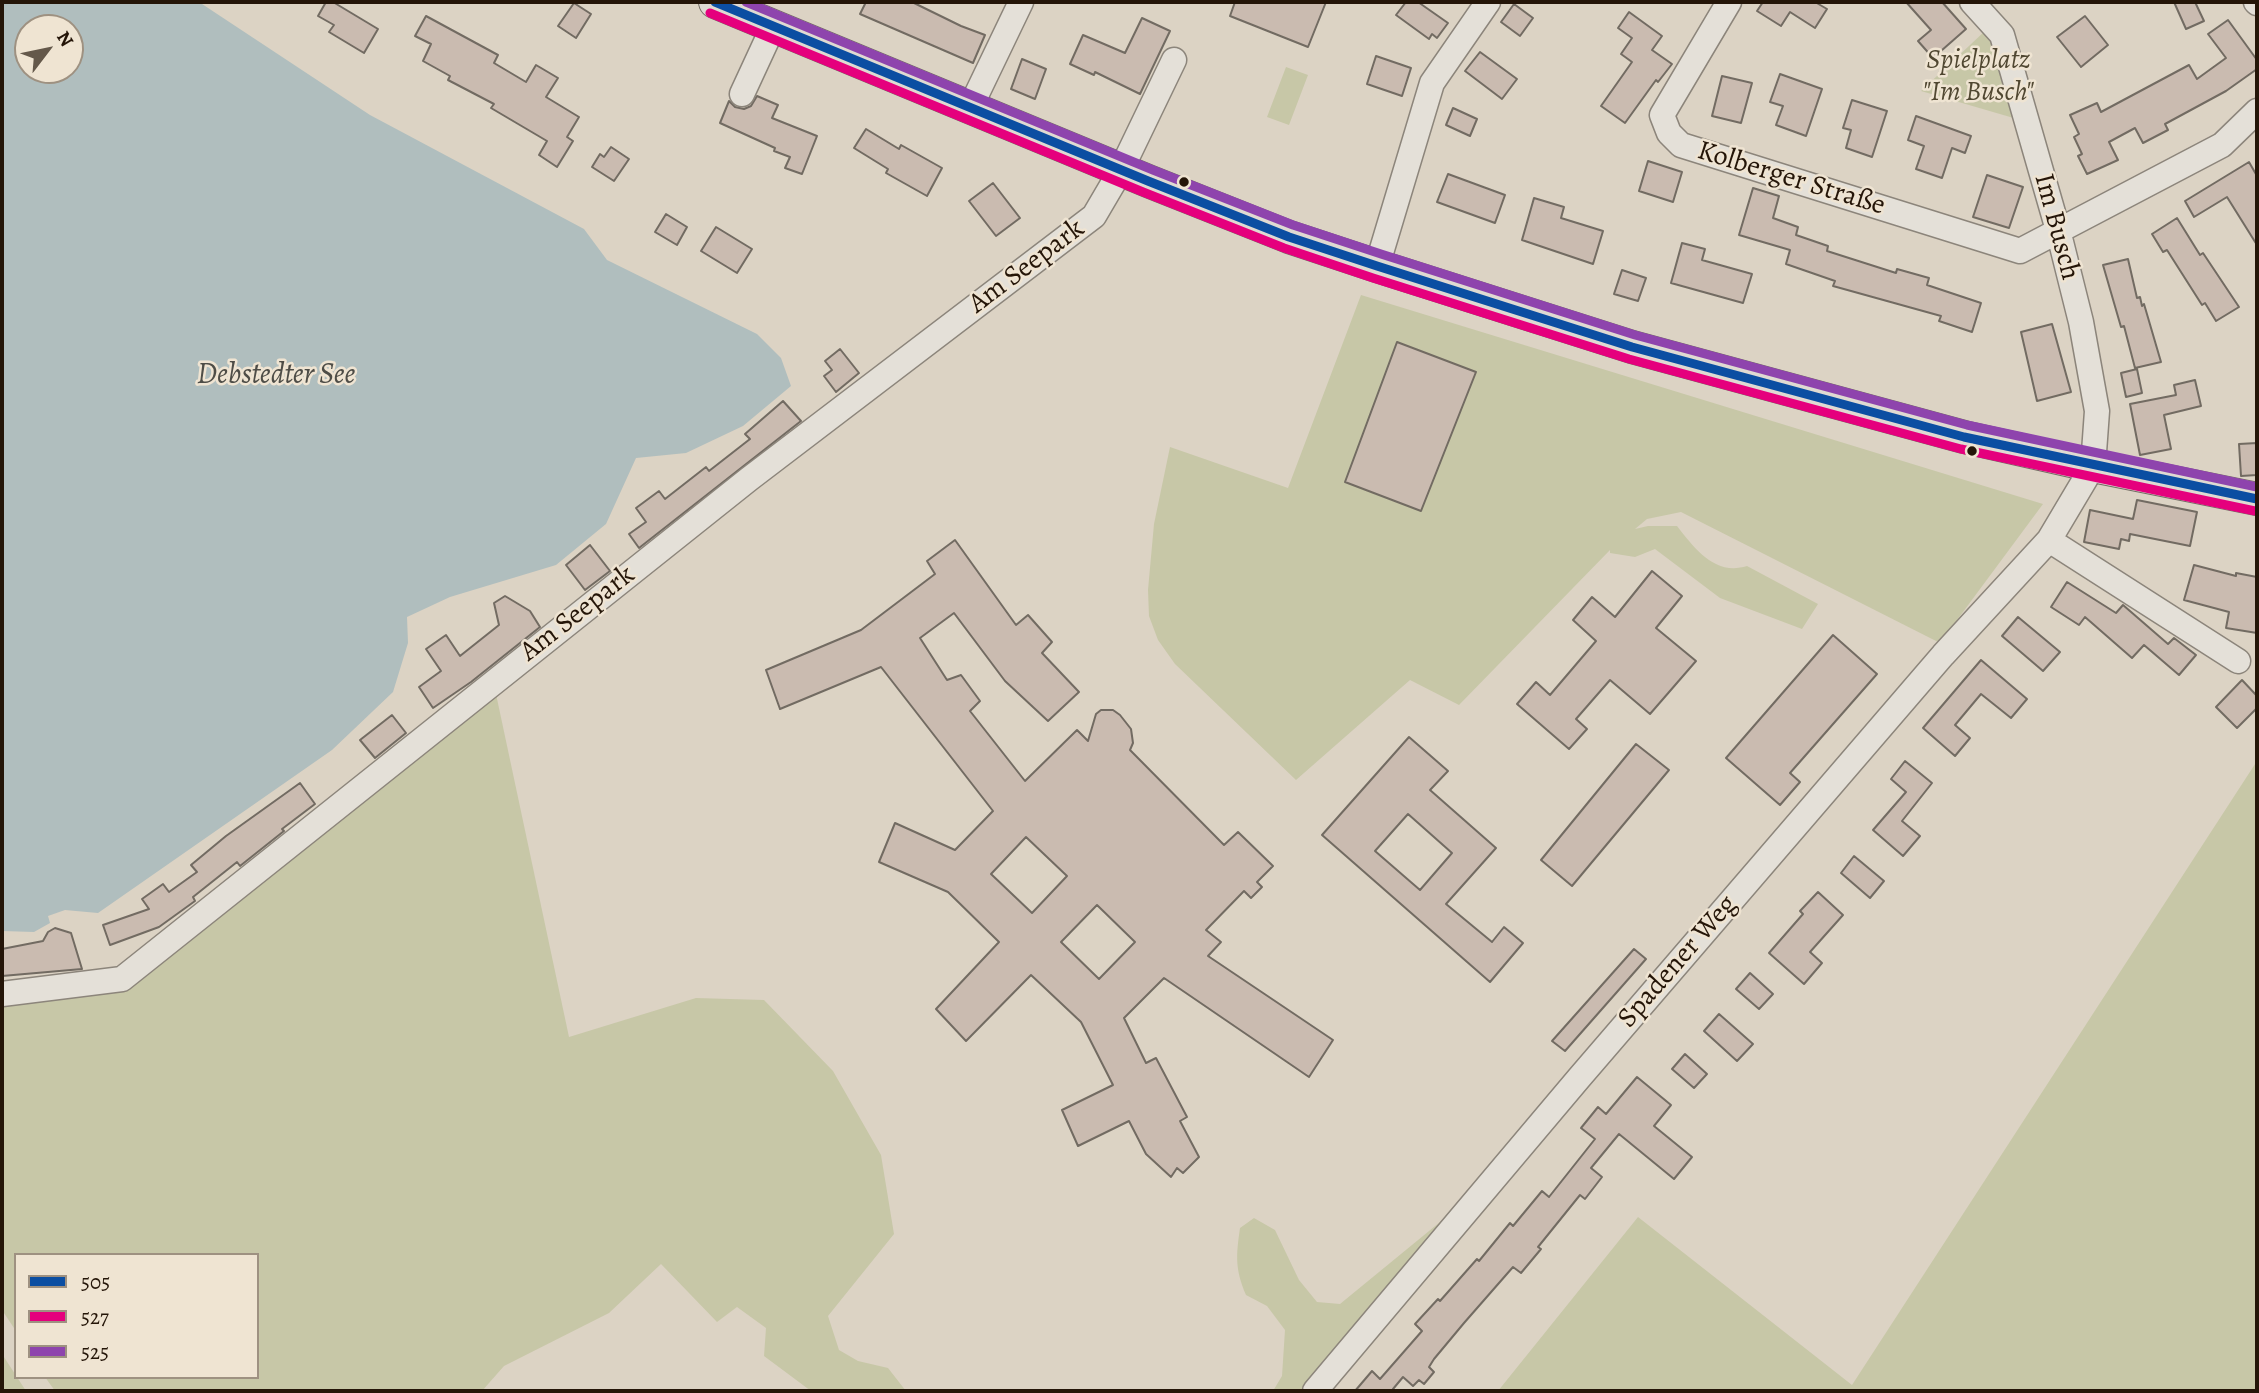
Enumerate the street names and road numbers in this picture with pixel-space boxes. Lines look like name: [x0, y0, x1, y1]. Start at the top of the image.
street label: Kolberger Straße: [1693, 134, 1889, 224]
street label: Im Busch: [2026, 170, 2086, 284]
street label: Am Seepark: [962, 213, 1092, 321]
street label: Am Seepark: [514, 559, 642, 669]
street label: Spadener Weg: [1611, 889, 1745, 1035]

